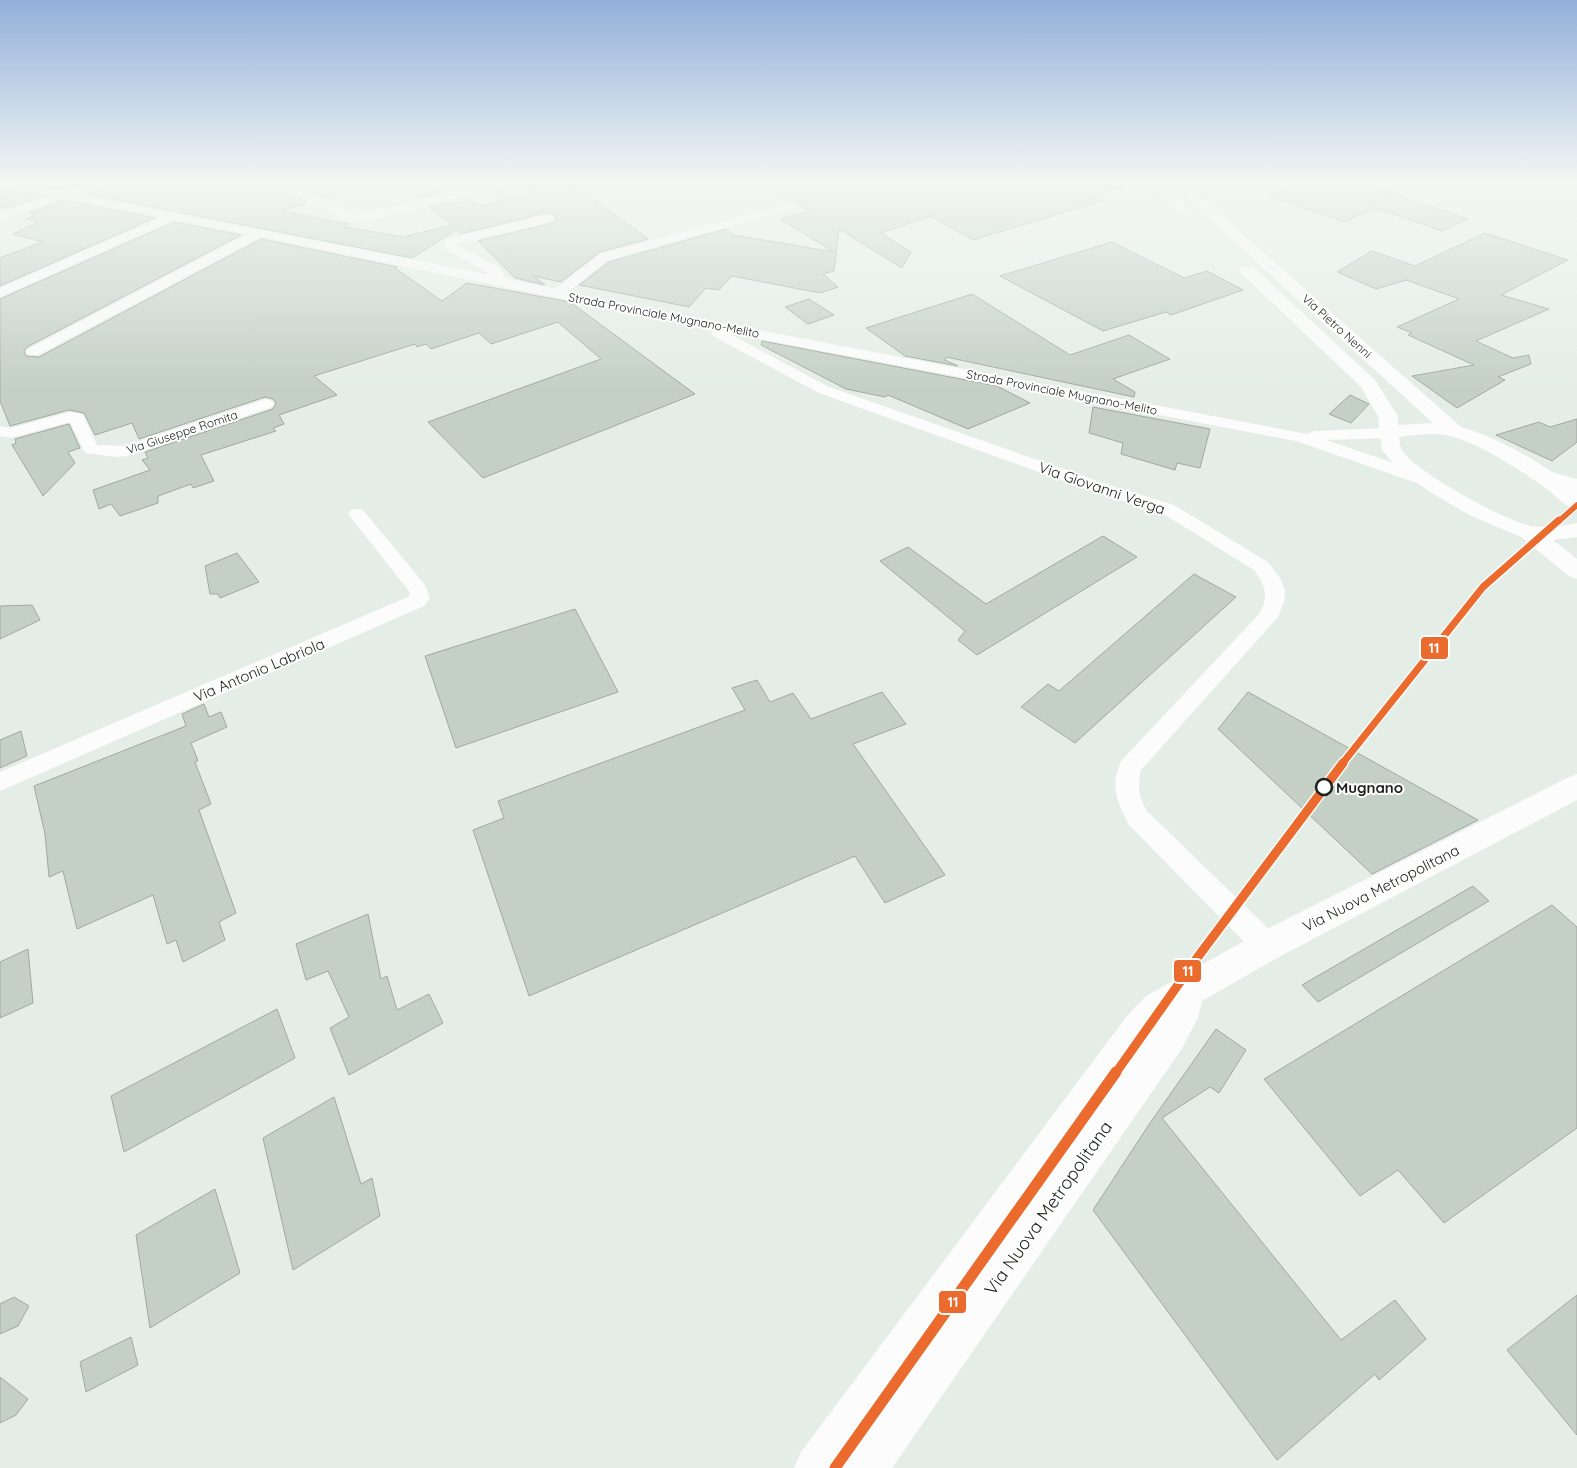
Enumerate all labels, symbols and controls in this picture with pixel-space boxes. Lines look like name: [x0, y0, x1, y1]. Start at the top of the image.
street label: Strada Provinciale Mugnano-Melito: [567, 289, 761, 341]
street label: Via Pietro Nenni: [1299, 291, 1375, 361]
street label: Strada Provinciale Mugnano-Melito: [965, 366, 1159, 418]
street label: Via Giuseppe Romita: [125, 407, 239, 457]
street label: Via Giovanni Verga: [1036, 457, 1168, 519]
street label: Via Antonio Labriola: [191, 634, 327, 706]
line badge: 11: [1420, 636, 1449, 660]
text: 11: [1429, 639, 1439, 657]
marker: Mugnano: [1315, 778, 1333, 796]
place label: Mugnano: [1336, 778, 1403, 797]
street label: Via Nuova Metropolitana: [1300, 840, 1462, 936]
line badge: 11: [1173, 959, 1202, 983]
text: 11: [1183, 962, 1193, 980]
street label: Via Nuova Metropolitana: [979, 1116, 1117, 1300]
line badge: 11: [938, 1290, 967, 1314]
text: 11: [948, 1293, 958, 1311]

